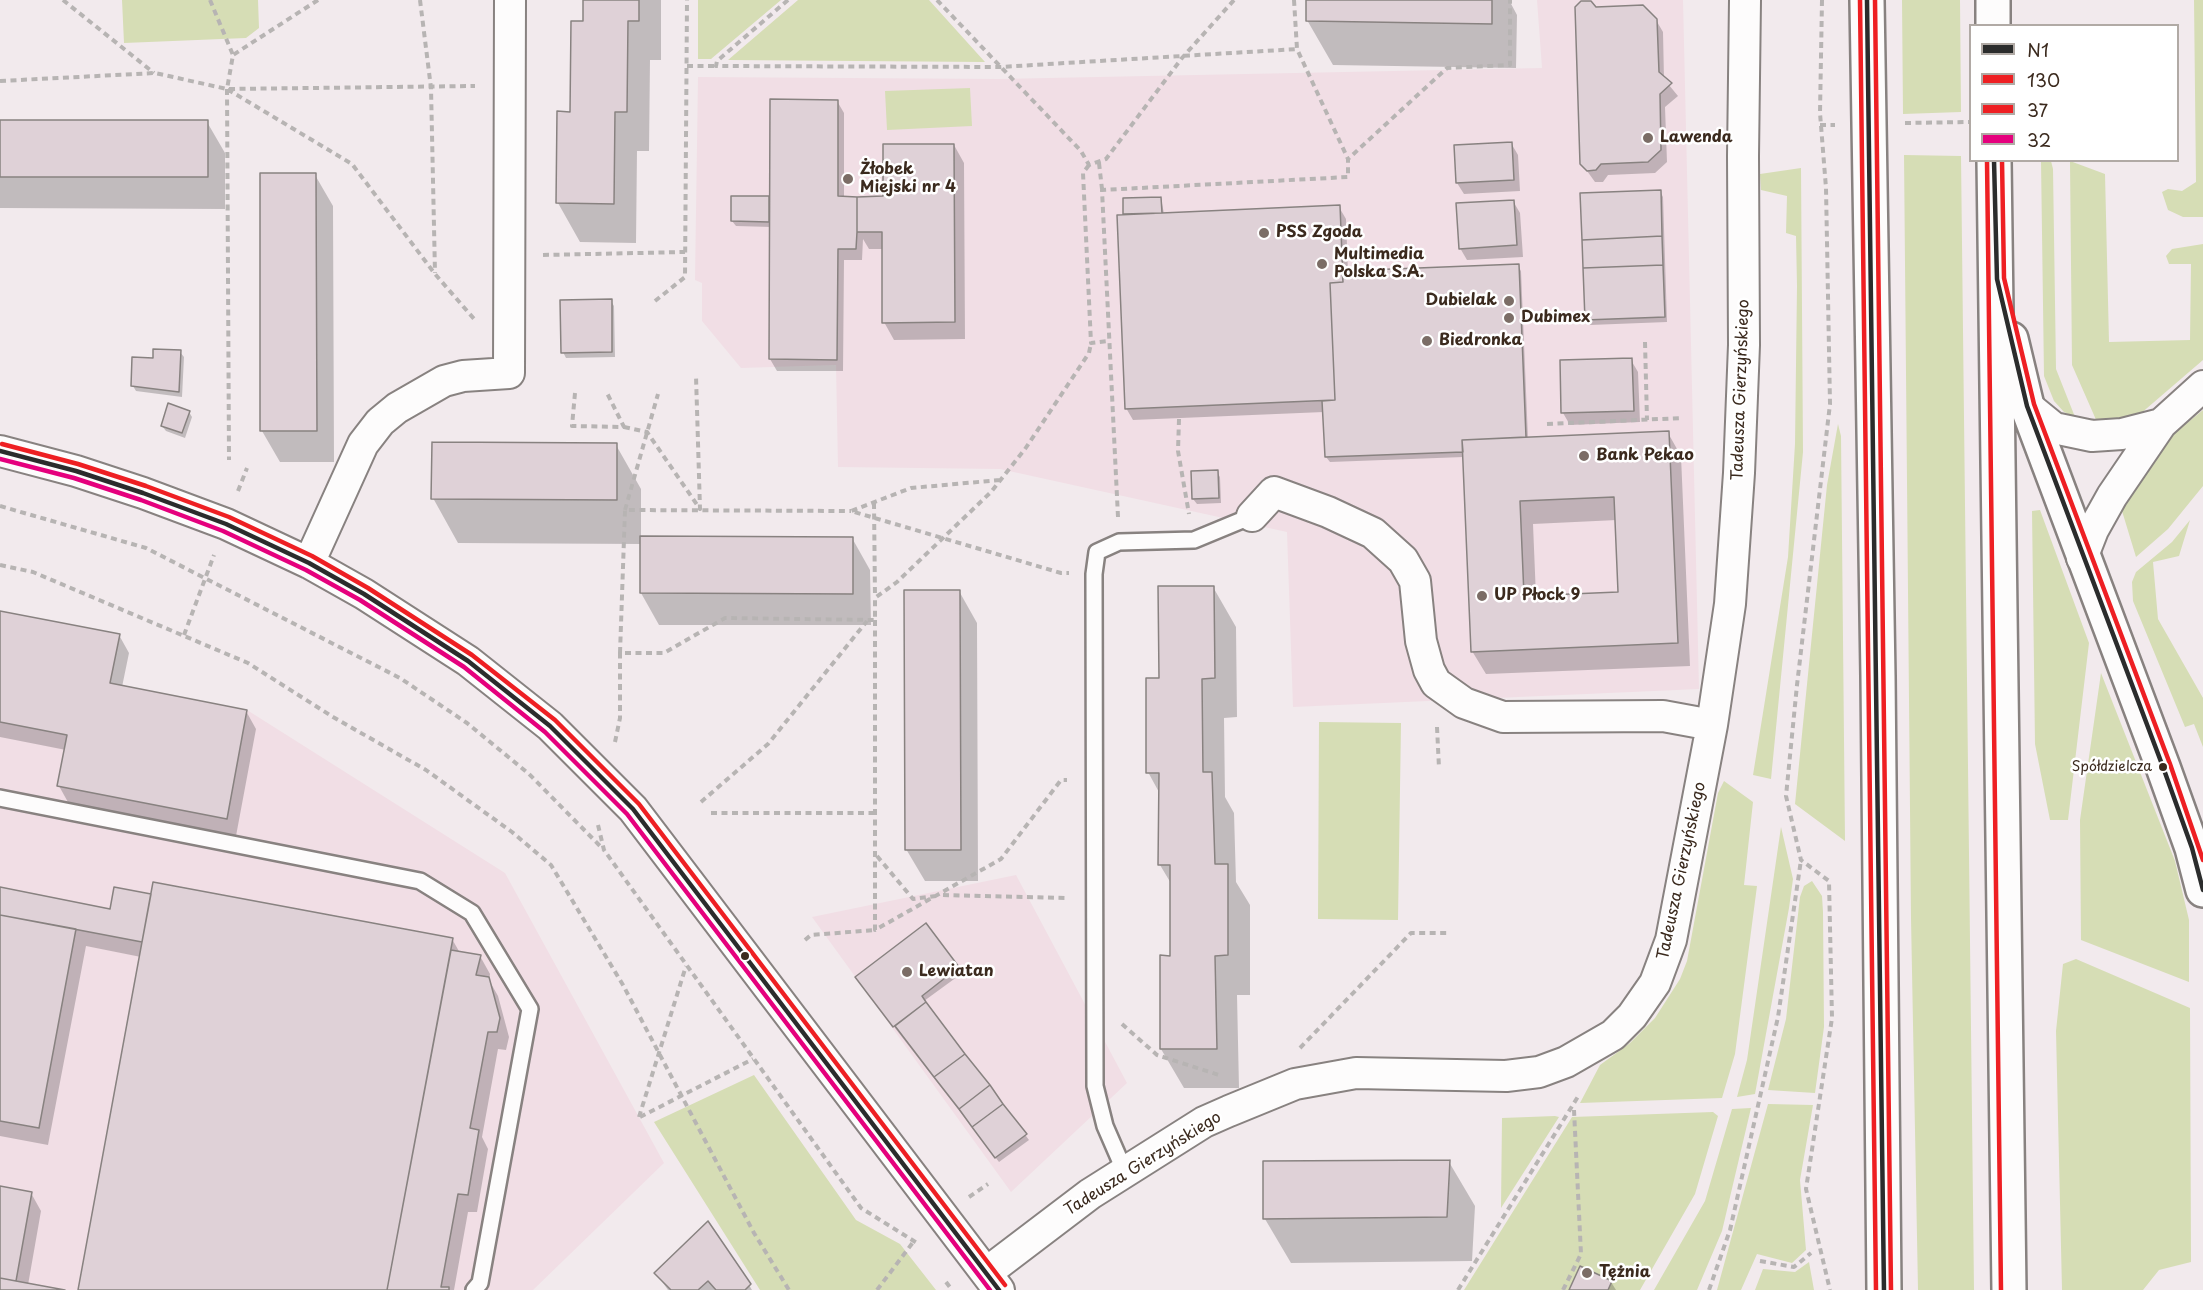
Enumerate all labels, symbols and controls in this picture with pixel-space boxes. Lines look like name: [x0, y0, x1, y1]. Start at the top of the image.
legend: [1969, 24, 2179, 162]
text: N1: [2027, 36, 2049, 63]
text: 130: [2027, 66, 2060, 93]
text: 37: [2027, 96, 2048, 123]
text: 32: [2027, 126, 2051, 153]
place label: Lawenda: [1660, 128, 1733, 148]
marker: Lawenda: [1641, 131, 1655, 145]
place label: Żłobek Miejski nr 4: [860, 160, 956, 198]
marker: Żłobek Miejski nr 4: [841, 172, 855, 186]
place label: PSS Zgoda: [1276, 223, 1363, 243]
marker: PSS Zgoda: [1257, 226, 1271, 240]
place label: Multimedia Polska S.A.: [1334, 245, 1424, 283]
marker: Multimedia Polska S.A.: [1315, 257, 1329, 271]
place label: Dubielak: [1426, 291, 1497, 311]
marker: Dubielak: [1502, 294, 1516, 308]
street label: Tadeusza Gierzyńskiego: [1728, 299, 1754, 481]
place label: Dubimex: [1521, 308, 1590, 328]
marker: Dubimex: [1502, 311, 1516, 325]
place label: Biedronka: [1439, 331, 1522, 351]
marker: Biedronka: [1420, 334, 1434, 348]
place label: Bank Pekao: [1596, 446, 1694, 466]
marker: Bank Pekao: [1577, 449, 1591, 463]
place label: UP Płock 9: [1494, 586, 1580, 606]
marker: UP Płock 9: [1475, 589, 1489, 603]
place label: Spółdzielcza: [2072, 759, 2152, 775]
marker: Spółdzielcza: [2157, 761, 2169, 773]
street label: Tadeusza Gierzyńskiego: [1654, 780, 1710, 962]
unlabelled marker: [739, 950, 751, 962]
place label: Lewiatan: [919, 962, 994, 982]
marker: Lewiatan: [900, 965, 914, 979]
street label: Tadeusza Gierzyńskiego: [1061, 1108, 1225, 1220]
place label: Tężnia: [1599, 1263, 1651, 1283]
marker: Tężnia: [1580, 1266, 1594, 1280]

